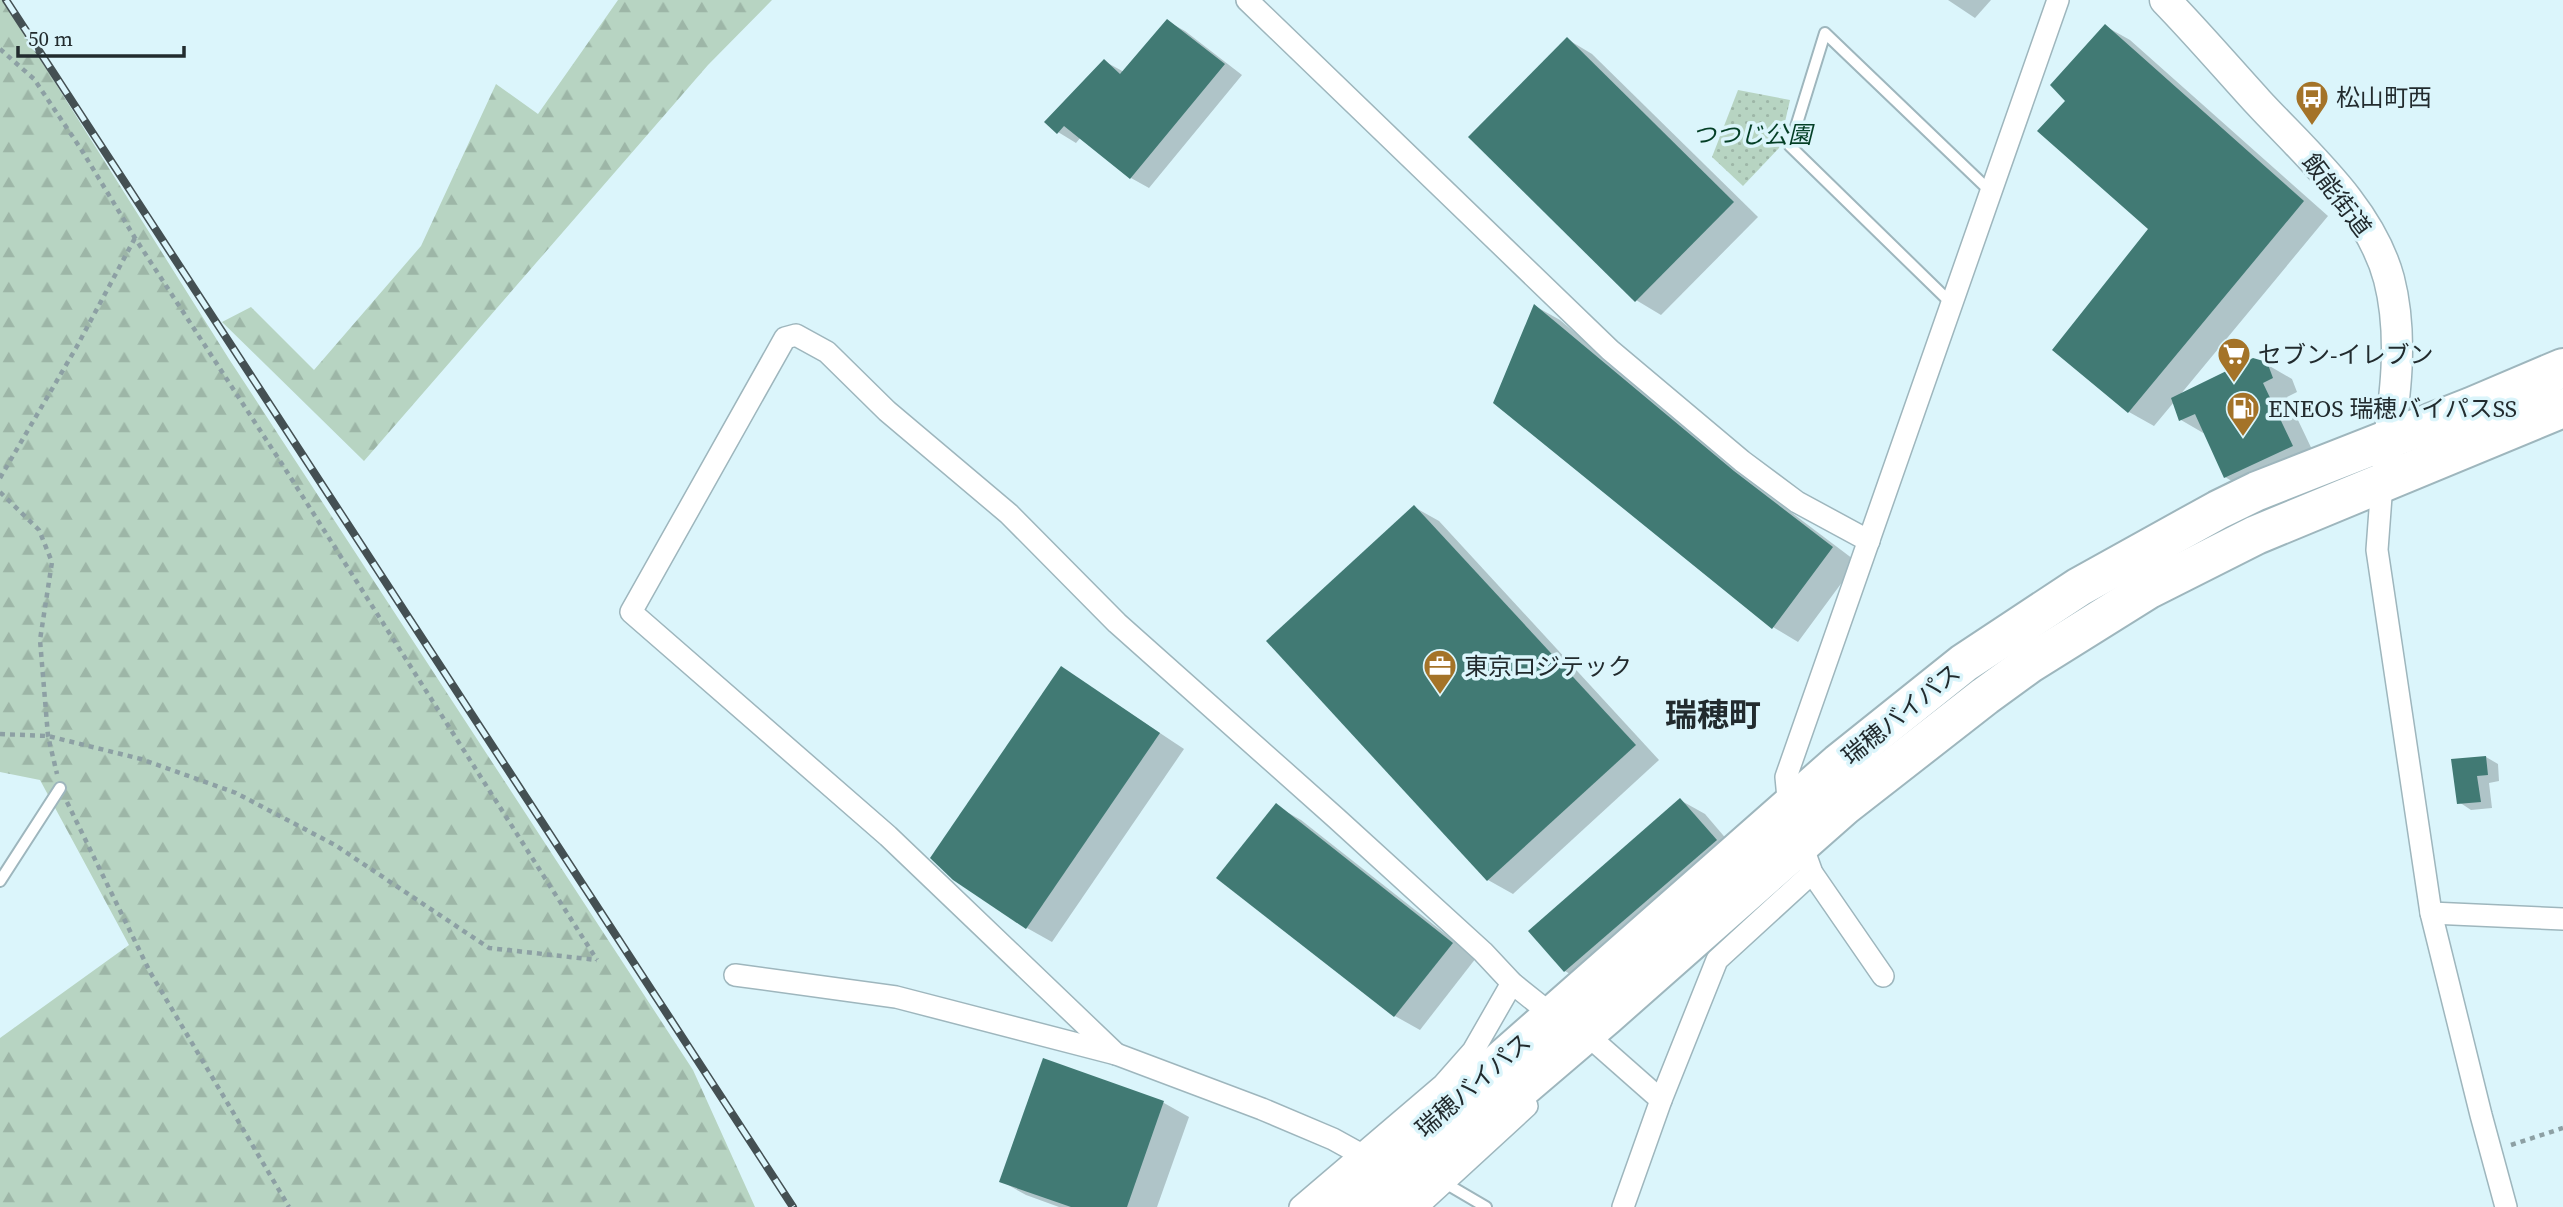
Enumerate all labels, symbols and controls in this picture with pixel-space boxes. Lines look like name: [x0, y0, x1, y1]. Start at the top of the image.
scale bar: [18, 14, 184, 58]
text: 50 m: [28, 24, 73, 53]
bus stop icon: 松山町西: [2293, 78, 2331, 127]
place label: 松山町西: [2336, 81, 2432, 114]
park label: つつじ公園: [1692, 118, 1815, 151]
street label: 飯能街道: [2295, 147, 2379, 243]
supermarket icon: セブン-イレブン: [2215, 335, 2253, 384]
place label: セブン-イレブン: [2258, 338, 2434, 371]
fuel station icon: ENEOS 瑞穂バイパスSS: [2224, 389, 2262, 438]
place label: ENEOS 瑞穂バイパスSS: [2268, 392, 2517, 425]
office icon: 東京ロジテック: [1421, 647, 1459, 696]
place label: 東京ロジテック: [1464, 650, 1632, 683]
street label: 瑞穂バイパス: [1835, 656, 1967, 772]
district label: 瑞穂町: [1665, 693, 1761, 737]
street label: 瑞穂バイパス: [1408, 1025, 1538, 1145]

